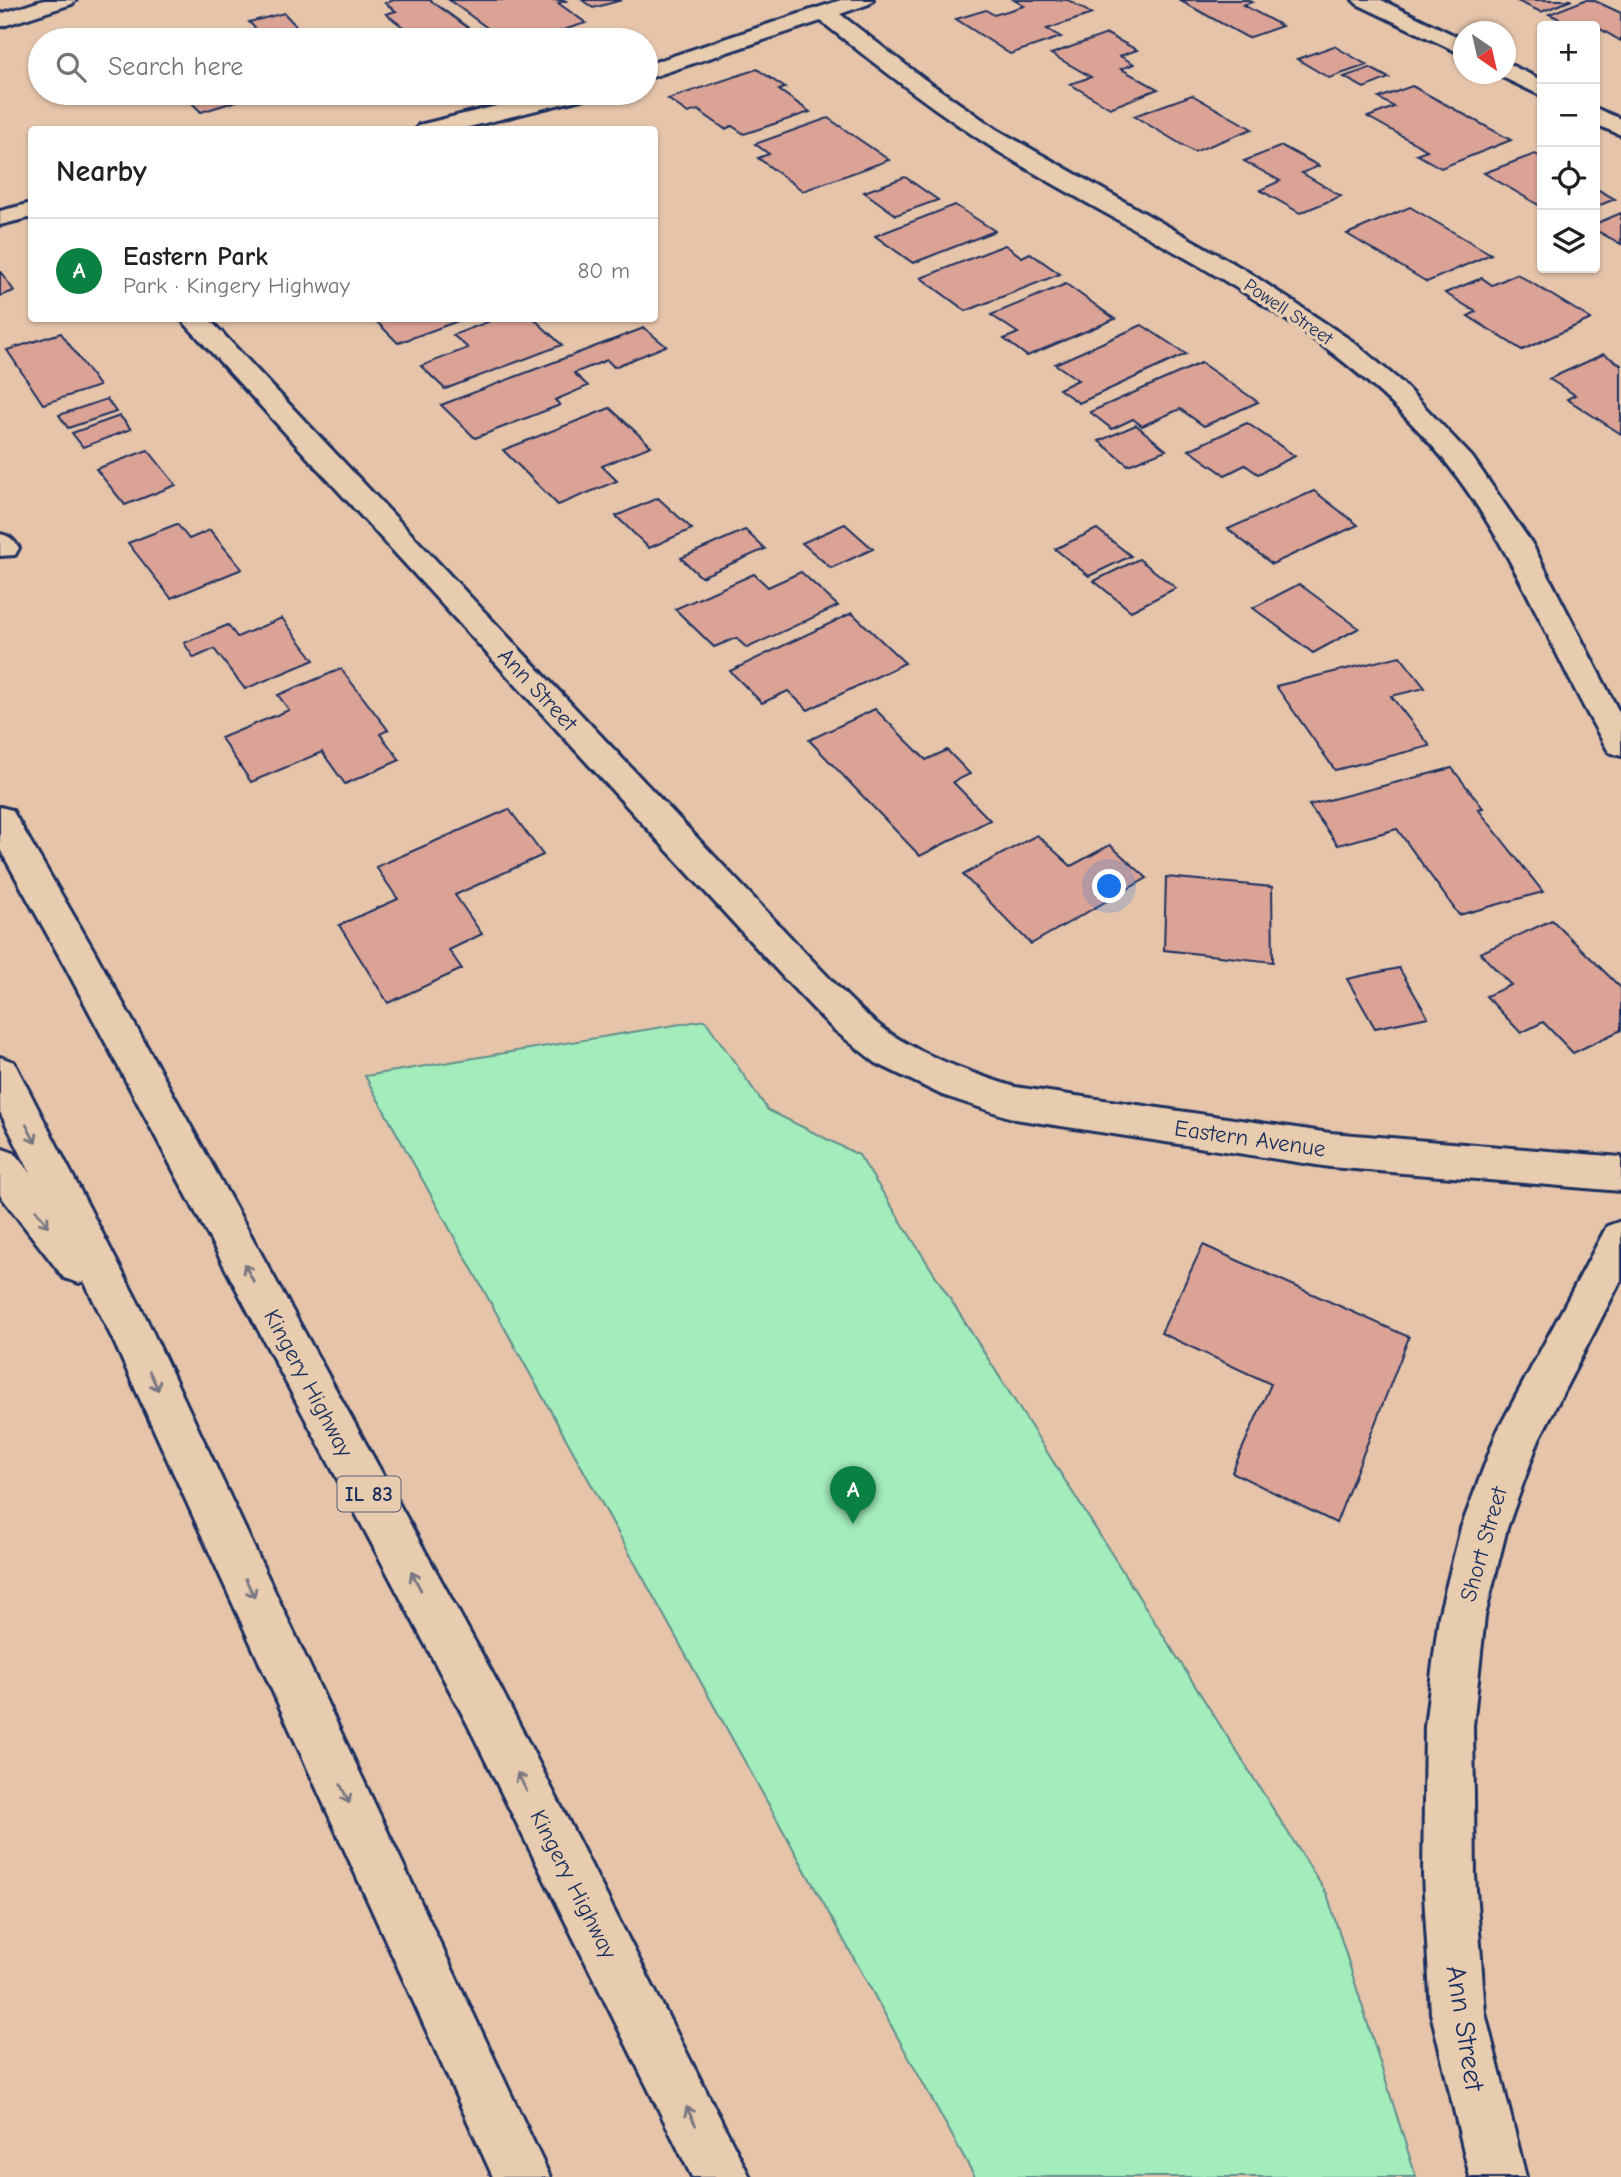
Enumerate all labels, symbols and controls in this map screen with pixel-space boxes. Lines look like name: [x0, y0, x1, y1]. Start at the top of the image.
north arrow: [1453, 21, 1516, 84]
map controls: [1537, 21, 1600, 273]
button: +: [1537, 21, 1600, 84]
search box: [28, 28, 658, 105]
icon: search: [52, 48, 90, 86]
text: Search here: [108, 52, 243, 82]
button: −: [1537, 84, 1600, 147]
button: locate: [1537, 147, 1600, 210]
text: Nearby: [56, 154, 147, 189]
button: layers: [1537, 210, 1600, 273]
text: Eastern Park: [123, 242, 268, 272]
text: A: [73, 257, 85, 284]
text: 80 m: [577, 257, 630, 284]
text: Park · Kingery Highway: [123, 272, 350, 299]
street label: Powell Street: [1240, 274, 1338, 350]
street label: Ann Street: [492, 642, 584, 738]
your location: [1092, 869, 1126, 903]
street label: Eastern Avenue: [1173, 1115, 1327, 1162]
one-way arrow: [24, 1123, 38, 1144]
one-way arrow: [35, 1209, 50, 1227]
one-way arrow: [242, 1263, 255, 1284]
street label: Kingery Highway: [258, 1305, 359, 1462]
one-way arrow: [148, 1370, 161, 1391]
pin: A: [830, 1466, 876, 1524]
road number: IL 83: [338, 1476, 400, 1512]
street label: Short Street: [1454, 1482, 1513, 1605]
one-way arrow: [409, 1571, 423, 1591]
one-way arrow: [243, 1577, 257, 1598]
one-way arrow: [515, 1772, 529, 1793]
one-way arrow: [339, 1783, 352, 1804]
street label: Kingery Highway: [524, 1805, 623, 1964]
street label: Ann Street: [1439, 1963, 1491, 2094]
one-way arrow: [684, 2106, 698, 2127]

